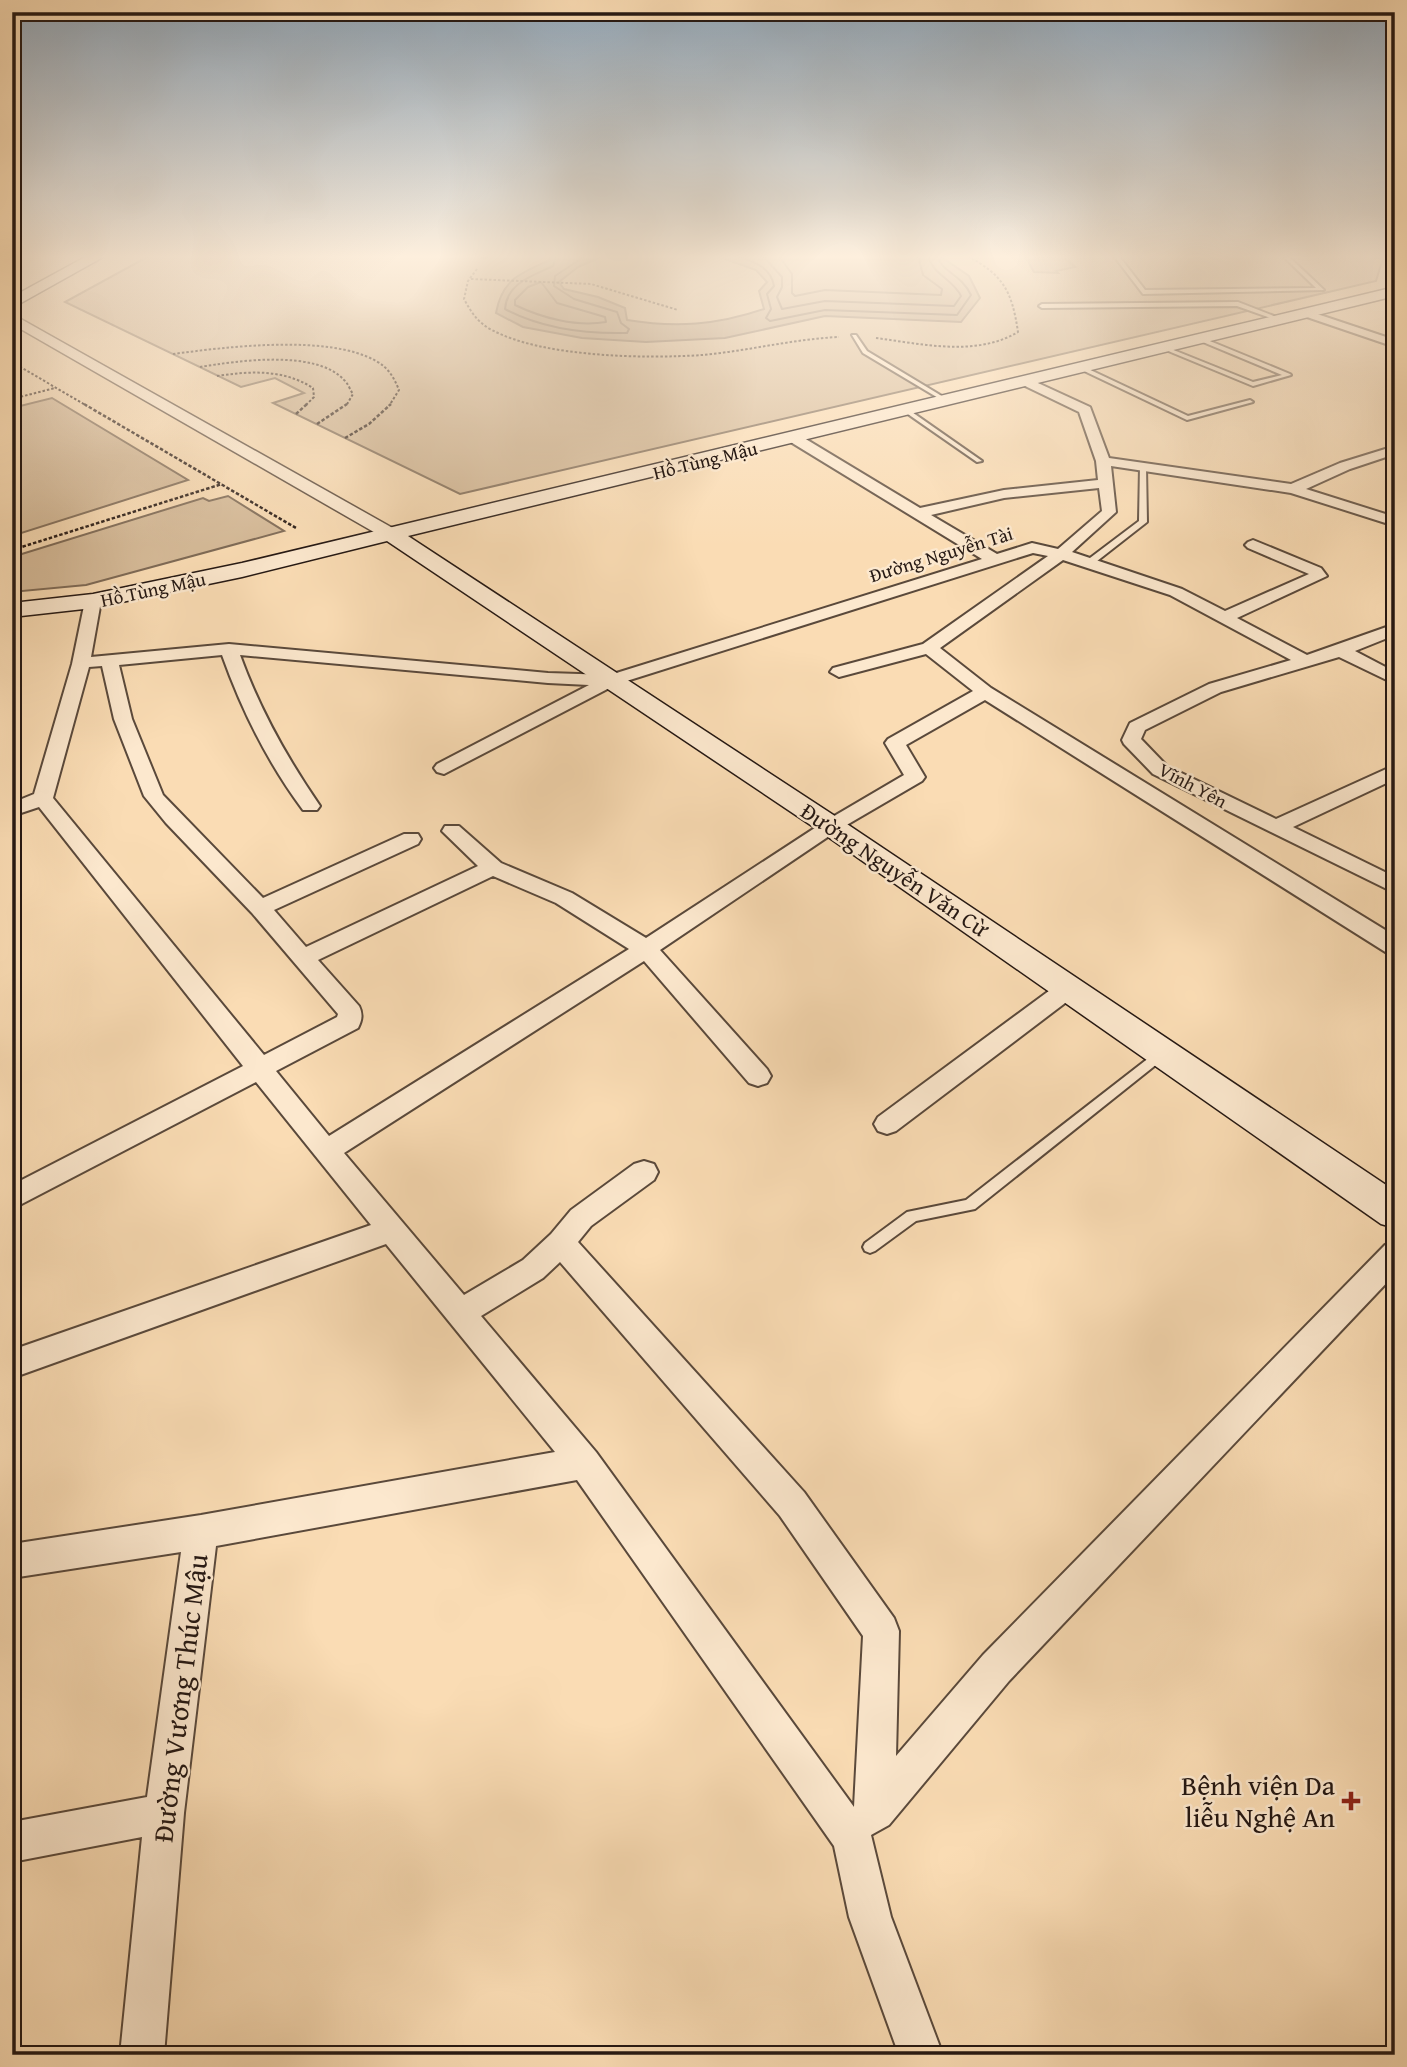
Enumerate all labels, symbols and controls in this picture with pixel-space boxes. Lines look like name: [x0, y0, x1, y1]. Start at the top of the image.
street label: Hồ Tùng Mậu: [650, 433, 761, 486]
street label: Đường Nguyễn Tài: [866, 519, 1016, 589]
street label: Hồ Tùng Mậu: [98, 564, 209, 614]
street label: Vĩnh Yên: [1154, 755, 1233, 815]
street label: Đường Nguyễn Văn Cừ: [794, 794, 996, 945]
street label: Đường Vương Thúc Mậu: [141, 1552, 218, 1844]
place label: Bệnh viện Da liễu Nghệ An: [1181, 1764, 1336, 1837]
marker: Bệnh viện Da liễu Nghệ An: [1341, 1791, 1361, 1811]

